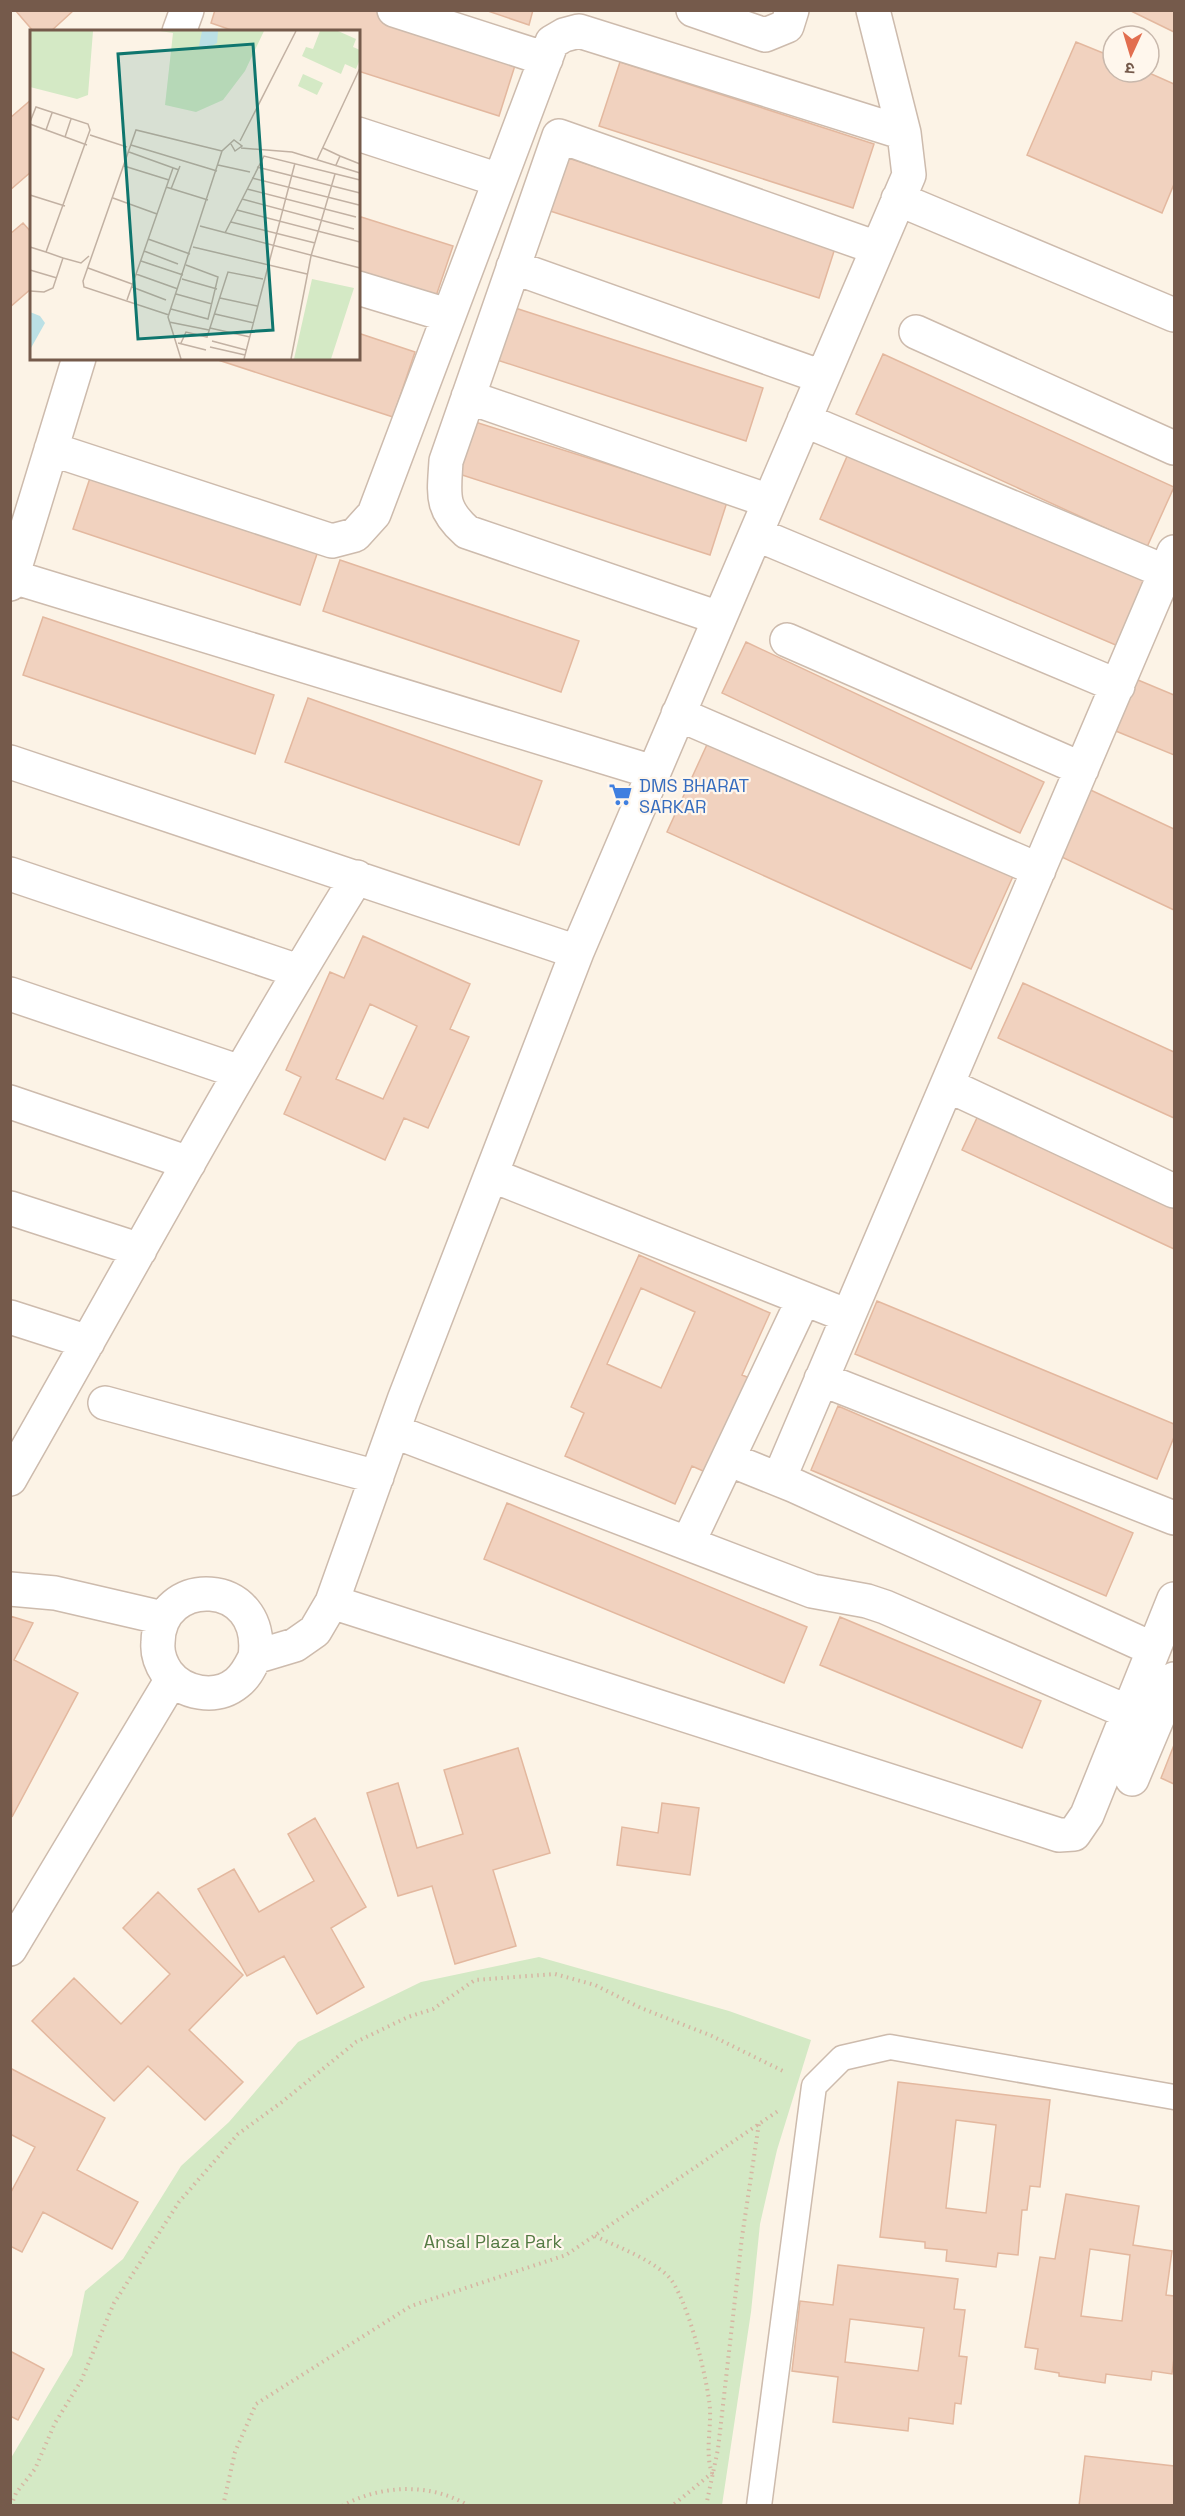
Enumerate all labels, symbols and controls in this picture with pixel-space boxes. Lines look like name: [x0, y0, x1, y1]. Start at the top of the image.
north arrow: [1101, 24, 1161, 84]
inset map: [30, 30, 360, 360]
text: उ: [1124, 58, 1135, 79]
place label: DMS BHARAT SARKAR: [639, 774, 750, 818]
supermarket icon: DMS BHARAT SARKAR: [608, 782, 634, 808]
park label: Ansal Plaza Park: [424, 2230, 563, 2253]

